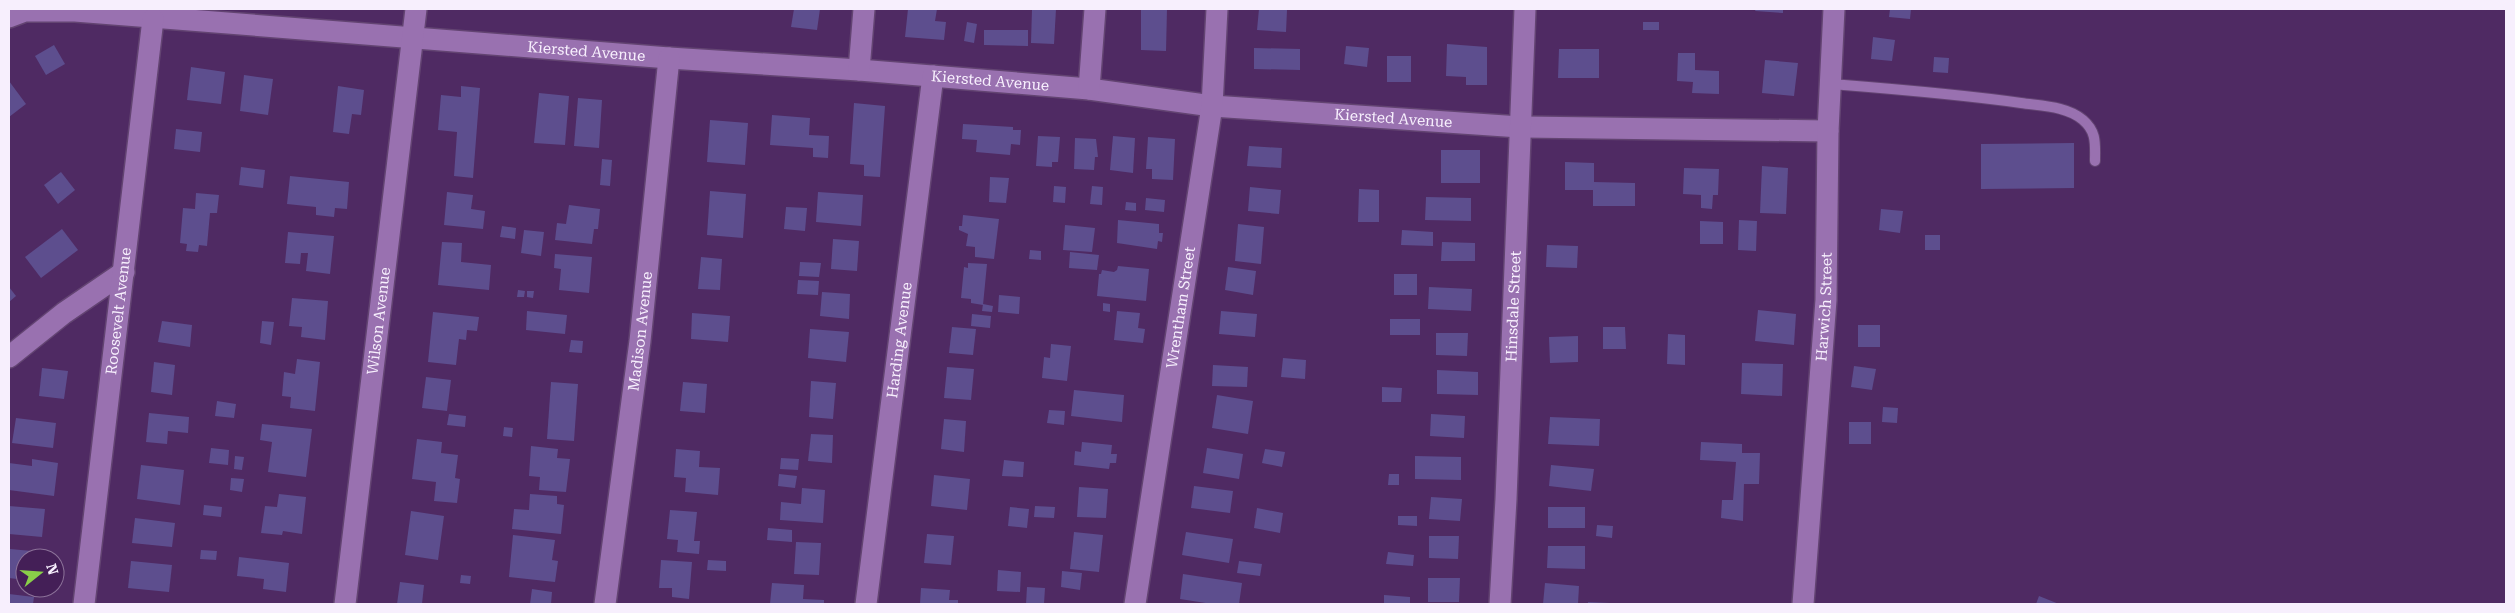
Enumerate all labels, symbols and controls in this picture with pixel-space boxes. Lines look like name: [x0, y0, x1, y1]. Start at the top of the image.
street label: Kiersted Avenue: [527, 38, 646, 65]
street label: Kiersted Avenue: [931, 67, 1050, 95]
street label: Kiersted Avenue: [1334, 105, 1453, 131]
street label: Wrentham Street: [1163, 245, 1199, 370]
street label: Roosevelt Avenue: [102, 246, 135, 376]
street label: Hinsdale Street: [1502, 250, 1525, 362]
street label: Harwich Street: [1812, 252, 1836, 362]
street label: Wilson Avenue: [363, 266, 394, 376]
street label: Madison Avenue: [624, 271, 656, 392]
street label: Harding Avenue: [883, 281, 916, 399]
north arrow: [15, 548, 65, 598]
text: N: [43, 562, 62, 577]

